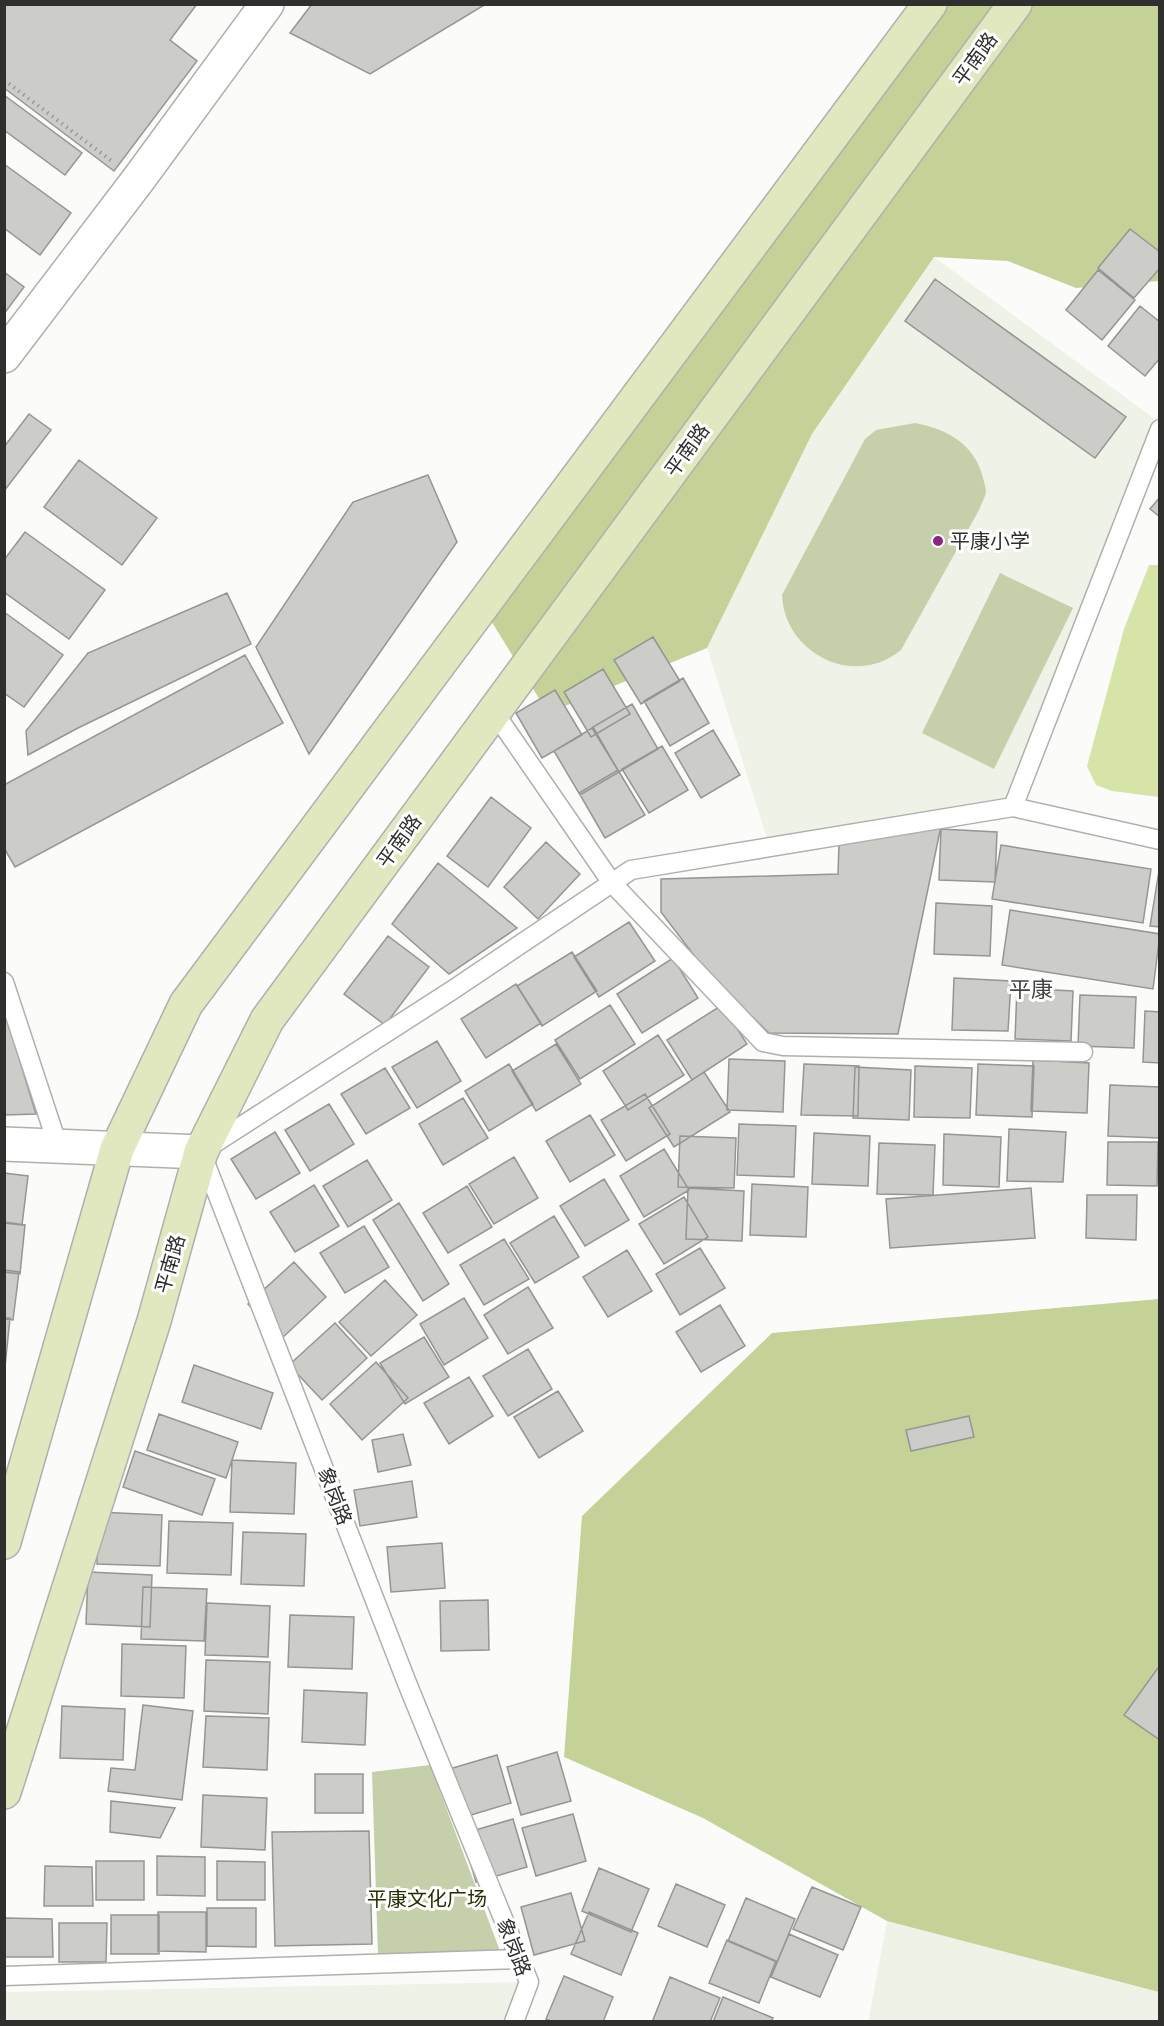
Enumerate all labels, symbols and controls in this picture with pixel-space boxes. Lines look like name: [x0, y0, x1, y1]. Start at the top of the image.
street label: 平南路: [947, 27, 1004, 91]
street label: 平南路: [659, 418, 716, 482]
place label: 平康小学: [950, 528, 1030, 555]
marker: 平康小学: [931, 534, 945, 548]
street label: 平南路: [371, 809, 428, 873]
district label: 平康: [1009, 975, 1053, 1005]
street label: 平南路: [149, 1232, 192, 1297]
street label: 象岗路: [311, 1463, 358, 1529]
park label: 平康文化广场: [367, 1886, 487, 1913]
street label: 象岗路: [490, 1914, 537, 1980]

